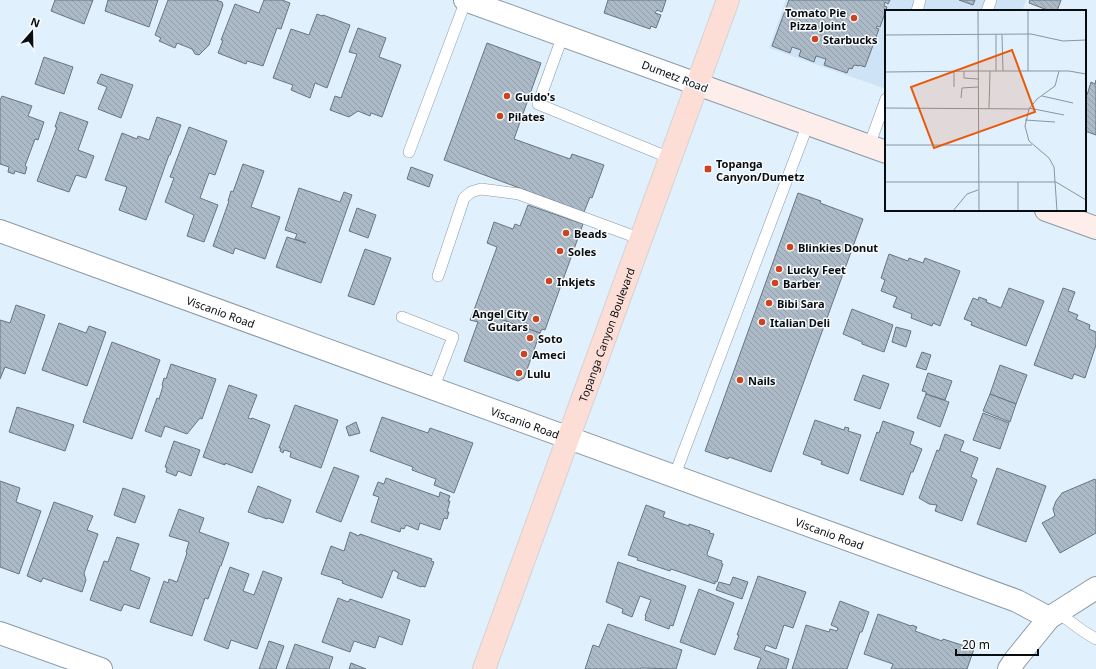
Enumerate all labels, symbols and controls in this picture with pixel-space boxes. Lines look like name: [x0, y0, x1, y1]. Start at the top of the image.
place label: Tomato Pie Pizza Joint: [785, 5, 846, 33]
inset map: [885, 10, 1086, 211]
north arrow: [12, 12, 52, 52]
marker: Tomato Pie Pizza Joint: [849, 13, 859, 23]
text: N: [29, 14, 42, 31]
place label: Starbucks: [823, 32, 878, 47]
marker: Starbucks: [810, 34, 820, 44]
street label: Dumetz Road: [640, 56, 710, 96]
place label: Guido's: [515, 89, 556, 104]
marker: Guido's: [502, 91, 512, 101]
place label: Pilates: [508, 109, 545, 124]
marker: Pilates: [495, 111, 505, 121]
place label: Topanga Canyon/Dumetz: [716, 156, 805, 184]
marker: Topanga Canyon/Dumetz: [703, 164, 713, 174]
place label: Beads: [574, 226, 607, 241]
marker: Beads: [561, 228, 571, 238]
place label: Blinkies Donut: [798, 240, 878, 255]
marker: Blinkies Donut: [785, 242, 795, 252]
place label: Soles: [568, 244, 597, 259]
marker: Soles: [555, 246, 565, 256]
place label: Lucky Feet: [787, 262, 846, 277]
marker: Lucky Feet: [774, 264, 784, 274]
street label: Topanga Canyon Boulevard: [575, 265, 637, 404]
place label: Inkjets: [557, 274, 596, 289]
marker: Inkjets: [544, 276, 554, 286]
place label: Barber: [783, 276, 820, 291]
marker: Barber: [770, 278, 780, 288]
street label: Viscanio Road: [185, 292, 257, 331]
place label: Bibi Sara: [777, 296, 825, 311]
marker: Bibi Sara: [764, 298, 774, 308]
place label: Angel City Guitars: [472, 306, 529, 334]
marker: Angel City Guitars: [531, 314, 541, 324]
place label: Italian Deli: [770, 315, 830, 330]
marker: Italian Deli: [757, 317, 767, 327]
place label: Soto: [538, 331, 563, 346]
marker: Soto: [525, 333, 535, 343]
place label: Ameci: [532, 347, 566, 362]
marker: Ameci: [519, 349, 529, 359]
place label: Lulu: [527, 366, 551, 381]
marker: Lulu: [514, 368, 524, 378]
place label: Nails: [748, 373, 776, 388]
marker: Nails: [735, 375, 745, 385]
street label: Viscanio Road: [489, 403, 562, 441]
street label: Viscanio Road: [793, 514, 866, 552]
scale bar: [956, 631, 1038, 657]
text: 20 m: [962, 636, 990, 653]

